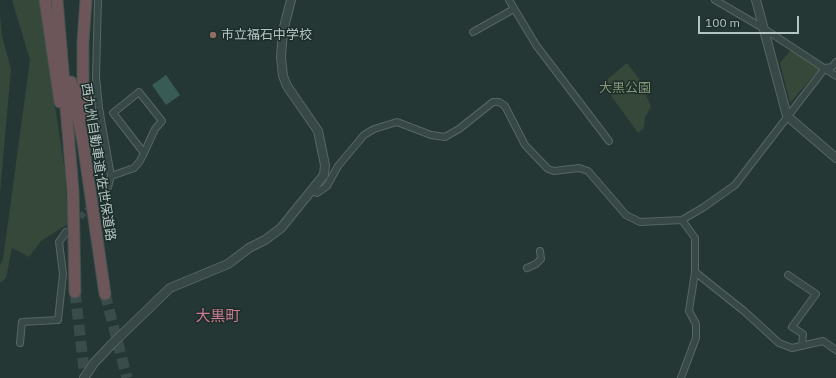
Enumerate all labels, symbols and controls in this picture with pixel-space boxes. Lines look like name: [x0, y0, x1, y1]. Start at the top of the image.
scale bar: [700, 8, 801, 34]
text: 100 m: [705, 15, 740, 30]
place label: 市立福石中学校: [221, 27, 312, 43]
marker: 市立福石中学校: [208, 30, 218, 40]
park label: 大黒公園: [599, 80, 651, 96]
street label: 西九州自動車道;佐世保道路: [78, 82, 118, 242]
district label: 大黒町: [196, 308, 240, 326]

